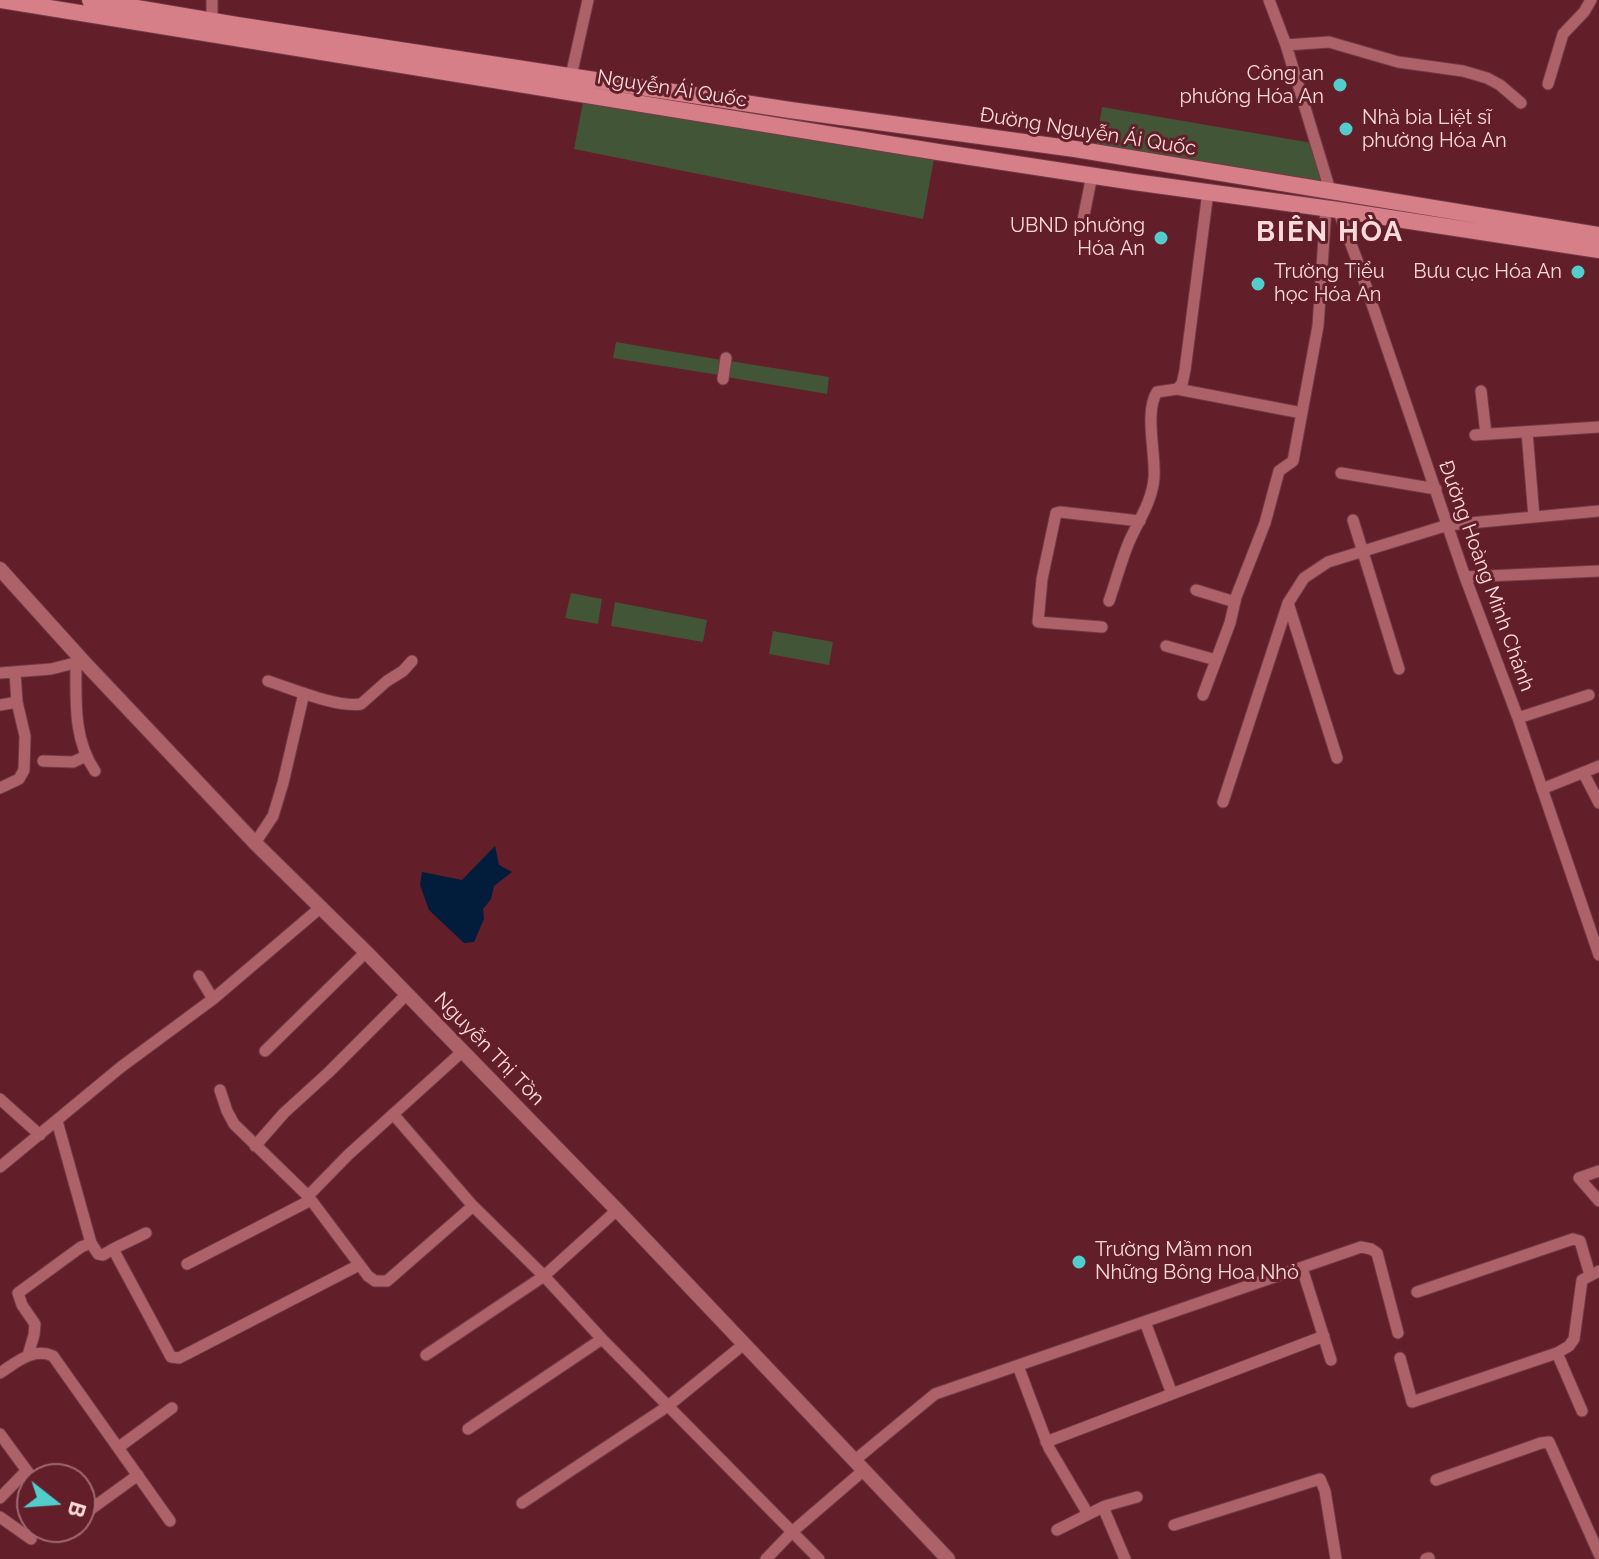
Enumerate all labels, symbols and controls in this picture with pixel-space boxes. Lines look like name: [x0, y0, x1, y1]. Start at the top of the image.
place label: Công an phường Hóa An: [1179, 62, 1324, 109]
street label: Nguyễn Ái Quốc: [595, 65, 749, 113]
marker: Công an phường Hóa An: [1331, 76, 1349, 94]
street label: Đường Nguyễn Ái Quốc: [978, 103, 1198, 161]
place label: Nhà bia Liệt sĩ phường Hóa An: [1362, 106, 1507, 153]
marker: Nhà bia Liệt sĩ phường Hóa An: [1337, 120, 1355, 138]
place label: UBND phường Hóa An: [1010, 214, 1145, 261]
district label: BIÊN HÒA: [1256, 216, 1404, 250]
marker: UBND phường Hóa An: [1152, 229, 1170, 247]
place label: Trường Tiểu học Hóa An: [1274, 260, 1385, 307]
place label: Bưu cục Hóa An: [1413, 260, 1562, 284]
marker: Bưu cục Hóa An: [1569, 263, 1587, 281]
marker: Trường Tiểu học Hóa An: [1249, 275, 1267, 293]
street label: Đường Hoàng Minh Chánh: [1433, 457, 1539, 695]
street label: Nguyễn Thị Tồn: [429, 987, 549, 1111]
place label: Trường Mầm non Những Bông Hoa Nhỏ: [1095, 1238, 1299, 1285]
marker: Trường Mầm non Những Bông Hoa Nhỏ: [1070, 1253, 1088, 1271]
north arrow: [16, 1463, 96, 1543]
text: B: [62, 1498, 92, 1520]

